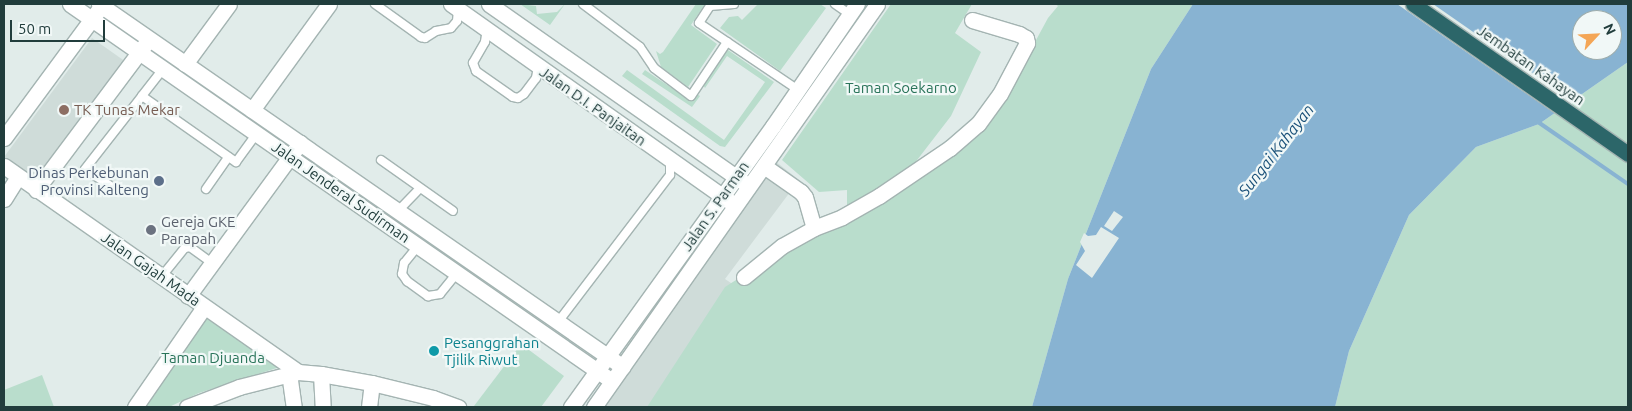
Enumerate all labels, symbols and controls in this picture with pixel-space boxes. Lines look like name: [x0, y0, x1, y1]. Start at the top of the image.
scale bar: [12, 10, 108, 42]
north arrow: [1572, 10, 1622, 60]
text: 50 m: [18, 20, 51, 37]
street label: Jembatan Kahayan: [1474, 21, 1588, 109]
text: N: [1600, 21, 1619, 37]
street label: Jalan D.I. Panjaitan: [536, 63, 650, 149]
park label: Taman Soekarno: [845, 79, 957, 97]
water label: Sungai Kahayan: [1234, 100, 1318, 200]
place label: TK Tunas Mekar: [74, 101, 180, 119]
marker: TK Tunas Mekar: [58, 104, 70, 116]
street label: Jalan Jenderal Sudirman: [268, 137, 414, 247]
street label: Jalan S. Parman: [677, 158, 753, 254]
place label: Dinas Perkebunan Provinsi Kalteng: [28, 163, 149, 198]
marker: Dinas Perkebunan Provinsi Kalteng: [153, 175, 165, 187]
place label: Gereja GKE Parapah: [161, 212, 235, 247]
marker: Gereja GKE Parapah: [145, 224, 157, 236]
street label: Jalan Gajah Mada: [98, 228, 204, 310]
place label: Pesanggrahan Tjilik Riwut: [444, 333, 539, 368]
marker: Pesanggrahan Tjilik Riwut: [428, 345, 440, 357]
park label: Taman Djuanda: [161, 349, 265, 367]

